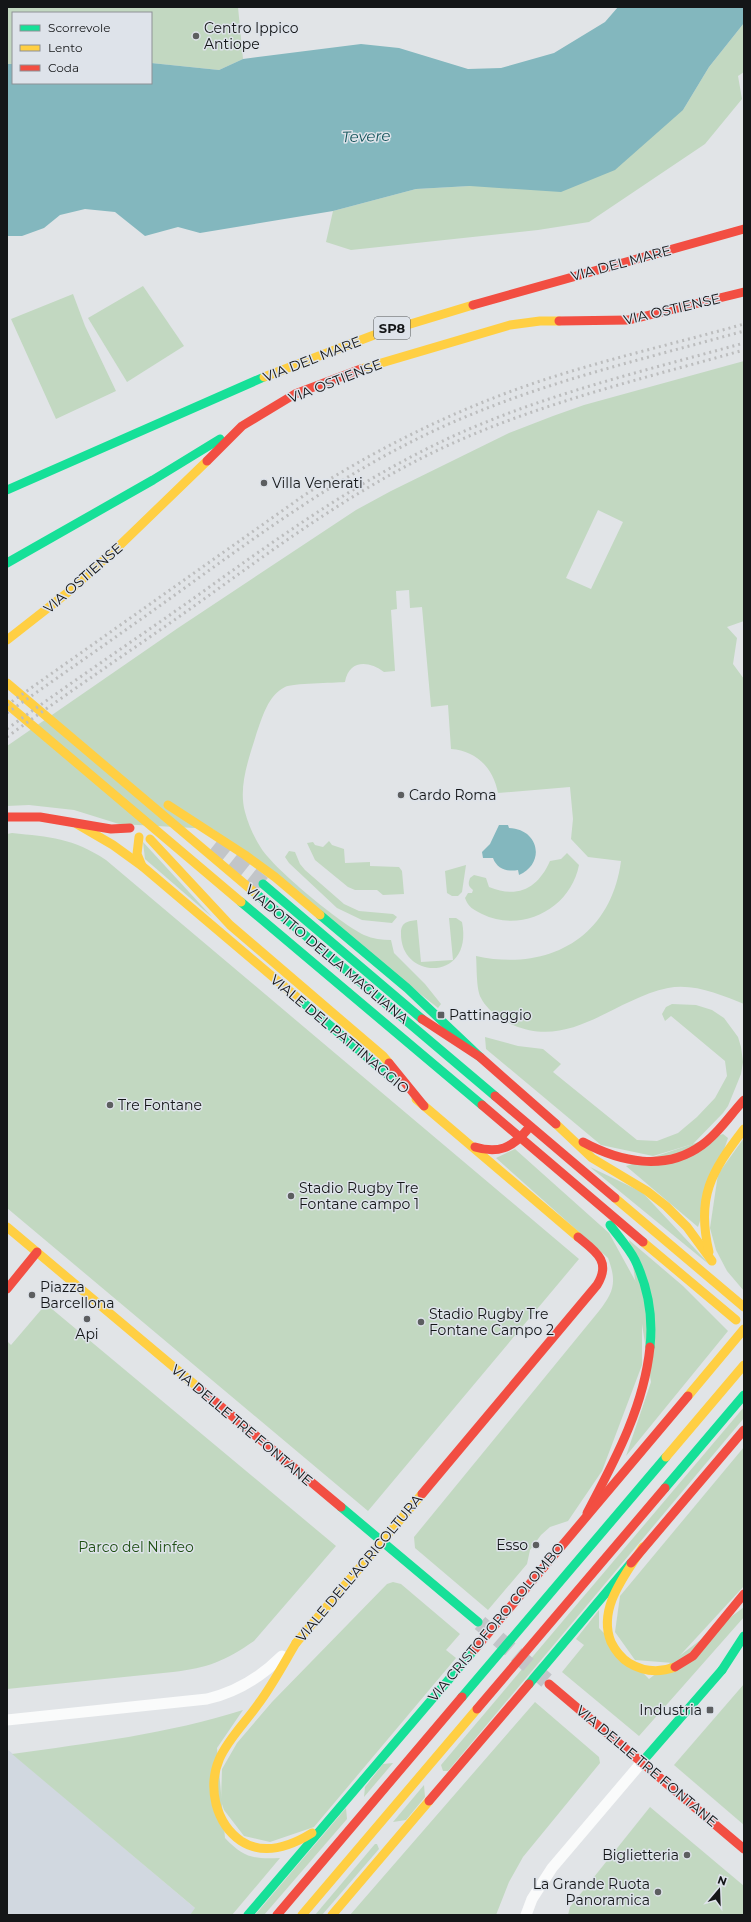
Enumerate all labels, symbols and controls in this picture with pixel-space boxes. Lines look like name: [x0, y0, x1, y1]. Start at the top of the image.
legend: [12, 12, 152, 84]
place label: Centro Ippico Antiope: [204, 19, 299, 53]
text: Scorrevole: [48, 20, 110, 35]
marker: Centro Ippico Antiope: [191, 31, 201, 41]
text: Lento: [48, 40, 83, 55]
text: Coda: [48, 60, 79, 75]
water label: Tevere: [341, 126, 391, 146]
street label: VIA DEL MARE: [569, 241, 673, 285]
street label: VIA OSTIENSE: [622, 289, 722, 329]
road number: SP8: [374, 317, 410, 339]
street label: VIA DEL MARE: [261, 332, 363, 386]
street label: VIA OSTIENSE: [286, 355, 384, 407]
place label: Villa Venerati: [272, 474, 363, 492]
marker: Villa Venerati: [259, 478, 269, 488]
street label: VIA OSTIENSE: [40, 539, 126, 617]
place label: Cardo Roma: [409, 786, 496, 804]
marker: Cardo Roma: [396, 790, 406, 800]
street label: VIADOTTO DELLA MAGLIANA: [242, 880, 413, 1028]
street label: VIALE DEL PATTINAGGIO: [267, 970, 413, 1098]
place label: Pattinaggio: [449, 1006, 532, 1024]
marker: Pattinaggio: [436, 1010, 446, 1020]
place label: Tre Fontane: [118, 1096, 202, 1114]
marker: Tre Fontane: [105, 1100, 115, 1110]
place label: Stadio Rugby Tre Fontane campo 1: [299, 1179, 419, 1213]
marker: Stadio Rugby Tre Fontane campo 1: [286, 1191, 296, 1201]
place label: Piazza Barcellona: [40, 1278, 115, 1312]
marker: Piazza Barcellona: [27, 1290, 37, 1300]
place label: Stadio Rugby Tre Fontane Campo 2: [429, 1305, 554, 1339]
marker: Api: [82, 1314, 92, 1324]
marker: Stadio Rugby Tre Fontane Campo 2: [416, 1317, 426, 1327]
place label: Api: [75, 1325, 99, 1343]
street label: VIA DELLE TRE FONTANE: [168, 1360, 316, 1490]
street label: VIALE DELL'AGRICOLTURA: [292, 1490, 427, 1646]
place label: Esso: [496, 1536, 528, 1554]
park label: Parco del Ninfeo: [78, 1538, 194, 1556]
street label: VIA CRISTOFORO COLOMBO: [424, 1538, 568, 1705]
marker: Esso: [531, 1540, 541, 1550]
street label: VIA DELLE TRE FONTANE: [573, 1701, 721, 1831]
place label: Industria: [639, 1701, 702, 1719]
marker: Industria: [705, 1705, 715, 1715]
place label: Biglietteria: [602, 1846, 679, 1864]
marker: Biglietteria: [682, 1850, 692, 1860]
north arrow: [699, 1870, 739, 1910]
text: N: [716, 1872, 729, 1889]
place label: La Grande Ruota Panoramica: [533, 1875, 650, 1909]
marker: La Grande Ruota Panoramica: [653, 1887, 663, 1897]

